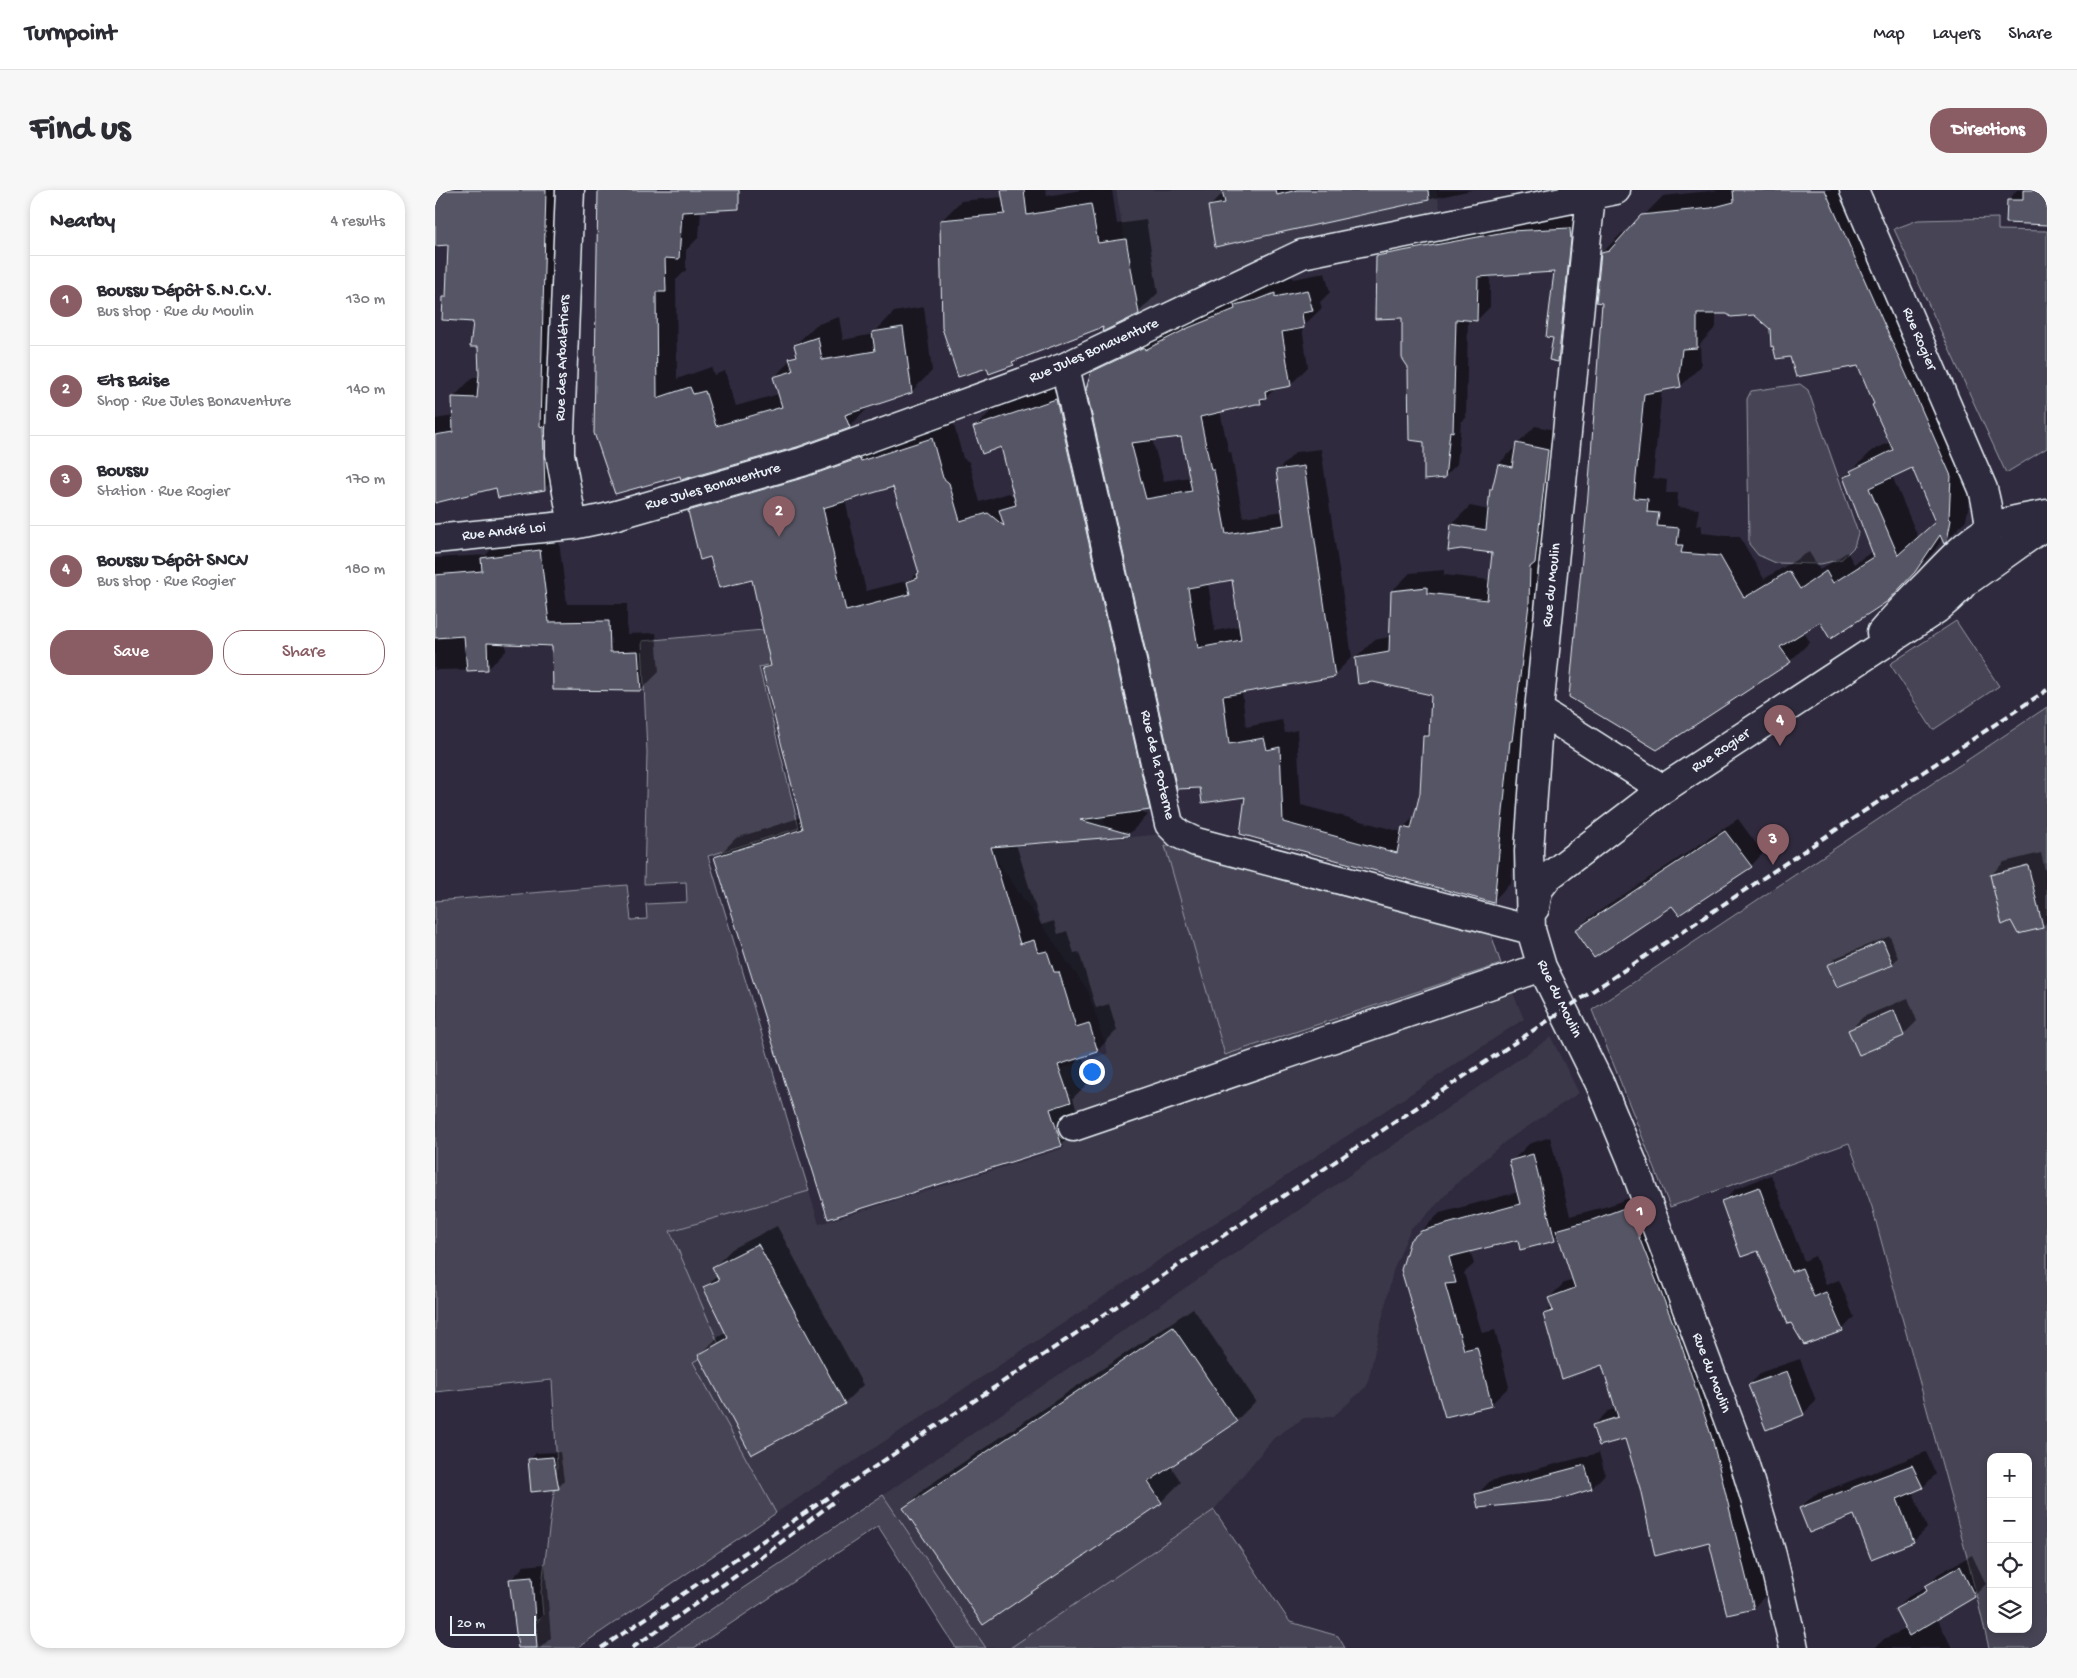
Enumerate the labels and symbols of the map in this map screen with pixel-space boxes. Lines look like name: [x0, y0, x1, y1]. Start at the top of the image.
street label: Rue des Arbalétriers: [552, 294, 574, 422]
street label: Rue Rogier: [1898, 305, 1941, 375]
street label: Rue Jules Bonaventure: [1026, 314, 1162, 388]
street label: Rue Jules Bonaventure: [643, 459, 783, 515]
pin: 2: [763, 496, 795, 537]
street label: Rue André Loi: [461, 519, 547, 545]
street label: Rue du Moulin: [1539, 542, 1565, 628]
pin: 4: [1764, 705, 1796, 746]
street label: Rue de la Poterne: [1136, 709, 1178, 822]
street label: Rue Rogier: [1688, 724, 1755, 777]
pin: 3: [1757, 824, 1789, 865]
street label: Rue du Moulin: [1532, 957, 1586, 1041]
your location: [1079, 1059, 1105, 1085]
pin: 1: [1624, 1196, 1656, 1237]
street label: Rue du Moulin: [1687, 1330, 1735, 1416]
scale bar: [450, 1613, 536, 1636]

